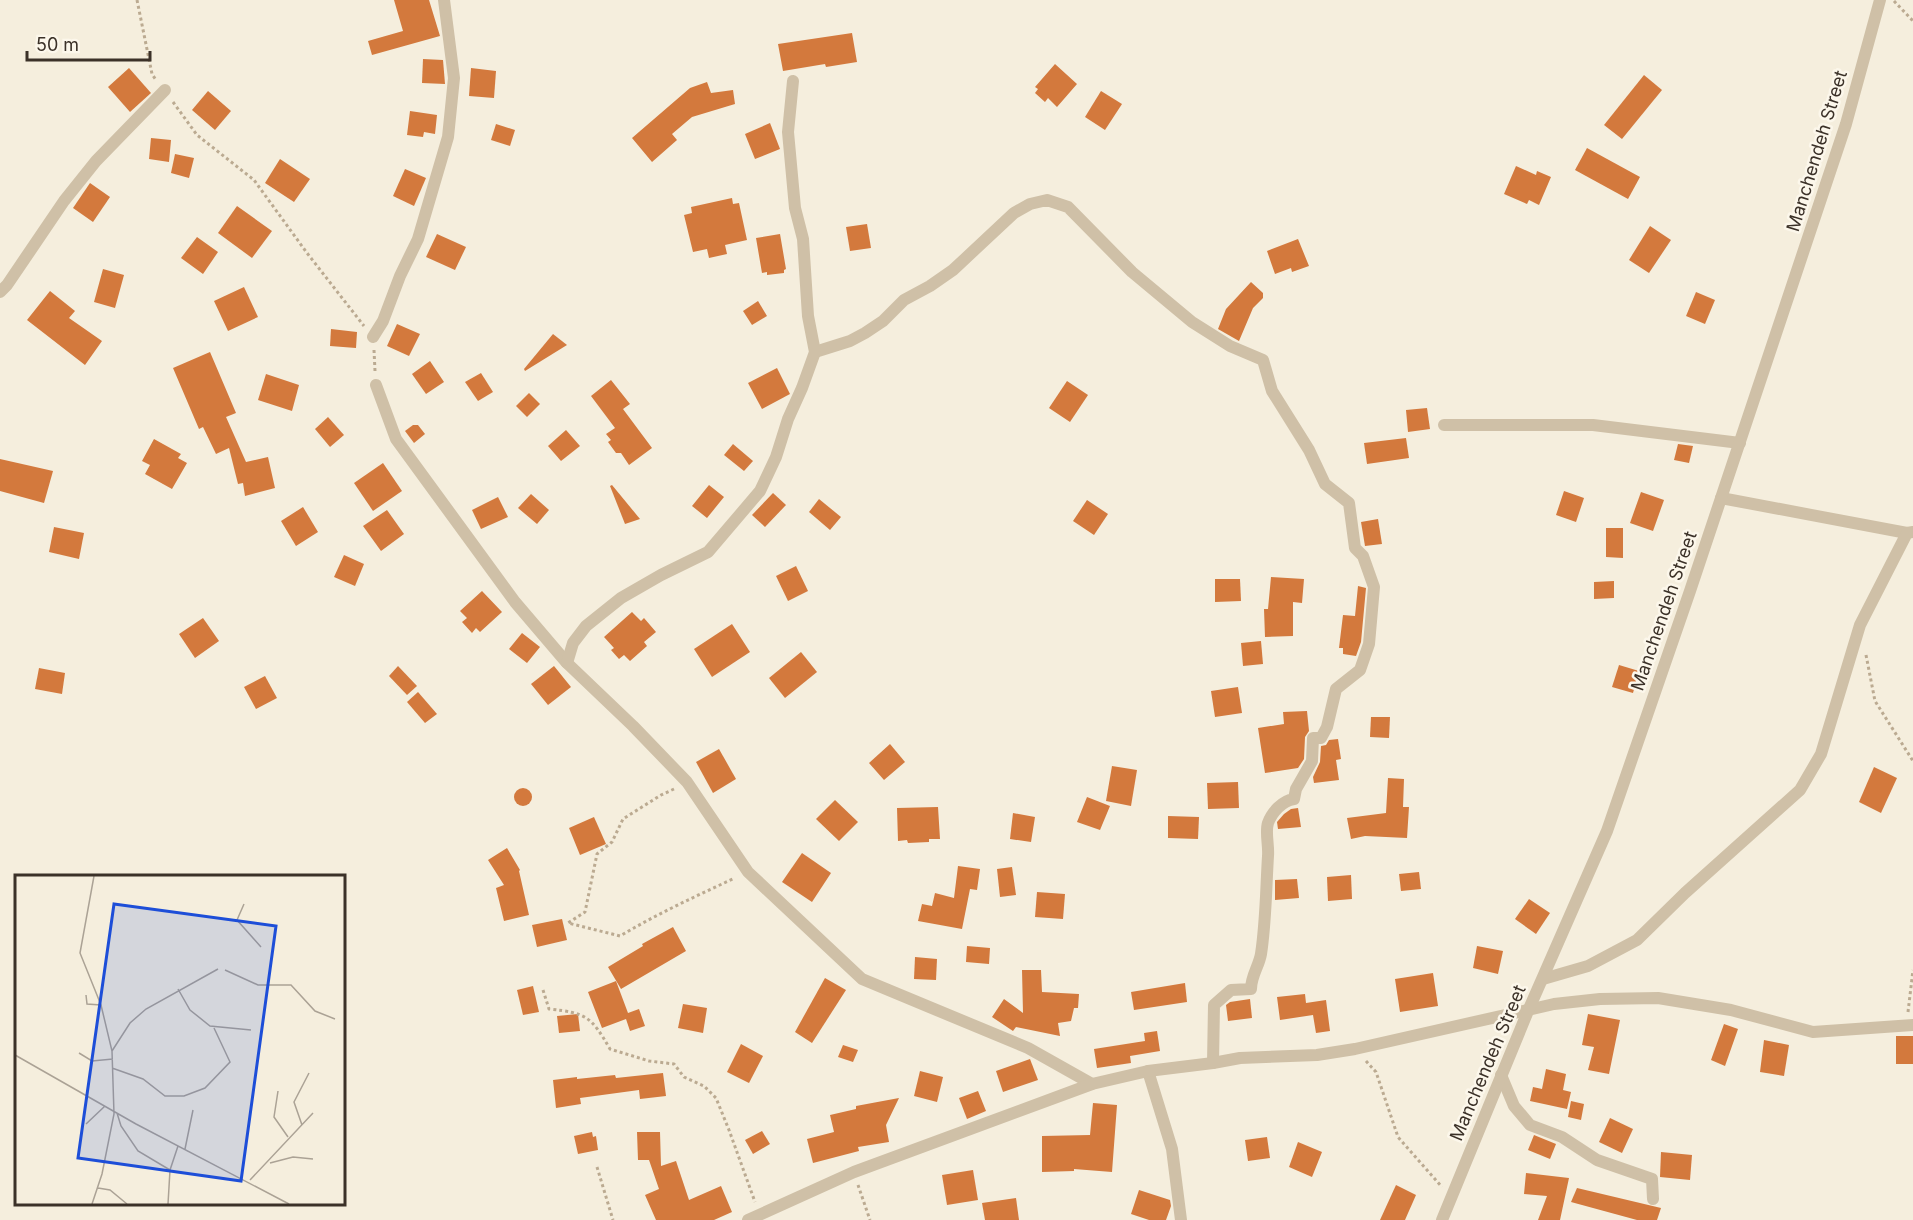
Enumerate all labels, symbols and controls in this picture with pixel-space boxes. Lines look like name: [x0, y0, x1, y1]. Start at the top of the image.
scale bar: [27, 24, 150, 62]
text: 50 m: [36, 34, 79, 55]
street label: Manchendeh Street: [1782, 68, 1851, 234]
street label: Manchendeh Street: [1626, 528, 1701, 693]
inset map: [15, 875, 345, 1205]
street label: Manchendeh Street: [1445, 982, 1530, 1144]

